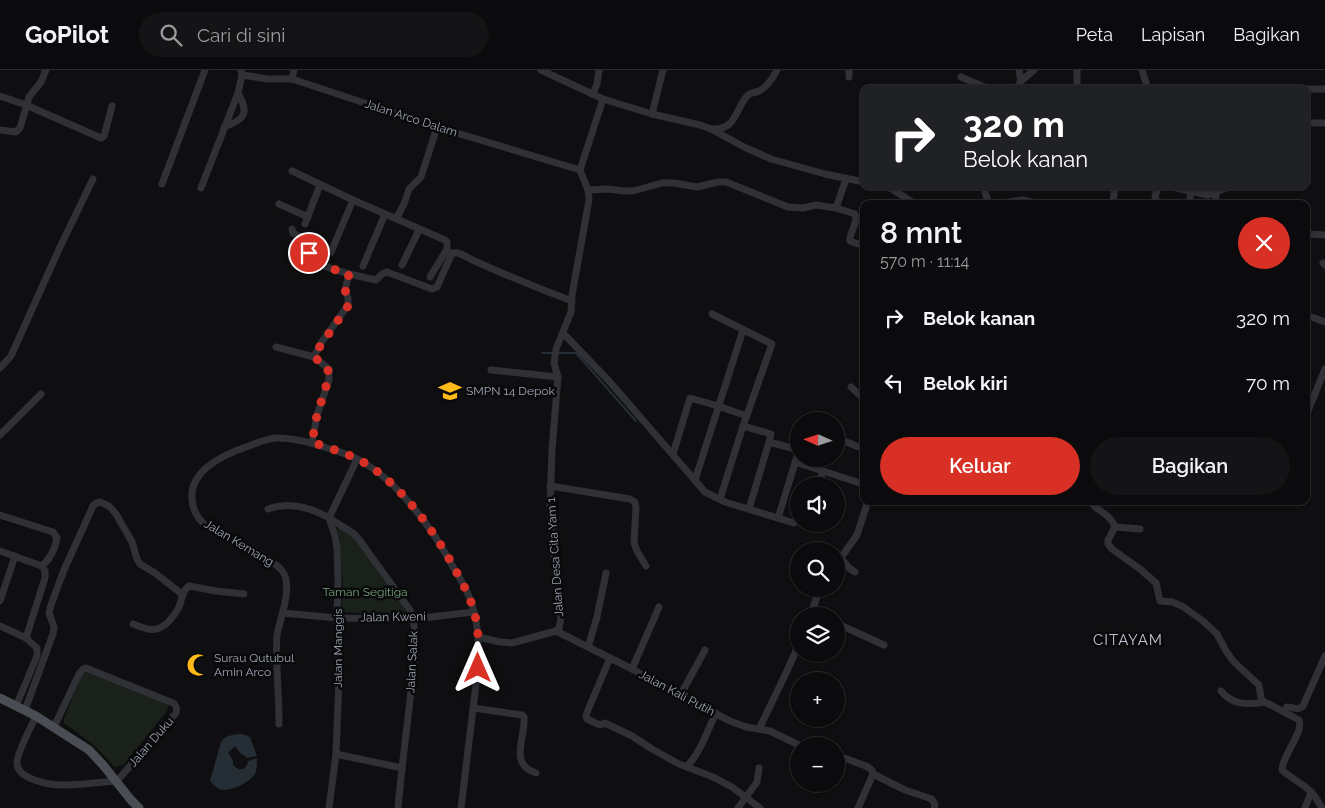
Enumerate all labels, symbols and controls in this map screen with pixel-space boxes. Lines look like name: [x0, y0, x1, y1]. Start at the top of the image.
search box: [139, 12, 489, 57]
text: GoPilot: [25, 20, 109, 49]
icon: search: [157, 21, 185, 49]
text: Cari di sini: [197, 24, 285, 46]
text: Peta: [1076, 24, 1113, 45]
text: Lapisan: [1141, 24, 1205, 45]
text: Bagikan: [1233, 24, 1300, 45]
street label: Jalan Arco Dalam: [363, 96, 459, 140]
text: 320 m: [963, 104, 1065, 145]
icon: right: [880, 105, 945, 170]
text: Belok kanan: [963, 146, 1088, 172]
text: 8 mnt: [880, 215, 962, 250]
button: close: [1238, 217, 1290, 269]
pin: [288, 232, 330, 274]
icon: arrive: [295, 239, 323, 267]
text: 570 m · 11:14: [880, 252, 969, 271]
icon: right: [880, 304, 908, 332]
text: Belok kanan: [923, 307, 1035, 329]
text: 320 m: [1236, 307, 1290, 329]
icon: left: [880, 369, 908, 397]
text: Belok kiri: [923, 372, 1008, 394]
text: 70 m: [1246, 372, 1290, 394]
school or university icon: SMPN 14 Depok: [437, 378, 463, 404]
place label: SMPN 14 Depok: [466, 384, 556, 398]
north arrow: [790, 412, 845, 468]
map controls: [790, 412, 845, 792]
button: Keluar: [880, 437, 1080, 495]
button: Bagikan: [1090, 437, 1290, 495]
button: sound: [790, 477, 845, 532]
street label: Jalan Desa Cita Yam 1: [544, 497, 566, 617]
street label: Jalan Kemang: [202, 517, 276, 569]
button: search: [790, 542, 845, 597]
park label: Taman Segitiga: [322, 585, 408, 599]
button: layers: [790, 607, 845, 662]
street label: Jalan Manggis: [331, 608, 345, 688]
street label: Jalan Kweni: [360, 609, 426, 625]
street label: Jalan Salak: [403, 630, 421, 693]
district label: CITAYAM: [1093, 631, 1163, 649]
position arrow: [451, 641, 503, 693]
place label: Surau Qutubul Amin Arco: [214, 651, 295, 679]
mosque icon: Surau Qutubul Amin Arco: [185, 652, 211, 678]
street label: Jalan Kali Putih: [637, 667, 717, 719]
button: +: [790, 672, 845, 727]
street label: Jalan Duku: [126, 714, 176, 770]
button: −: [790, 737, 845, 792]

